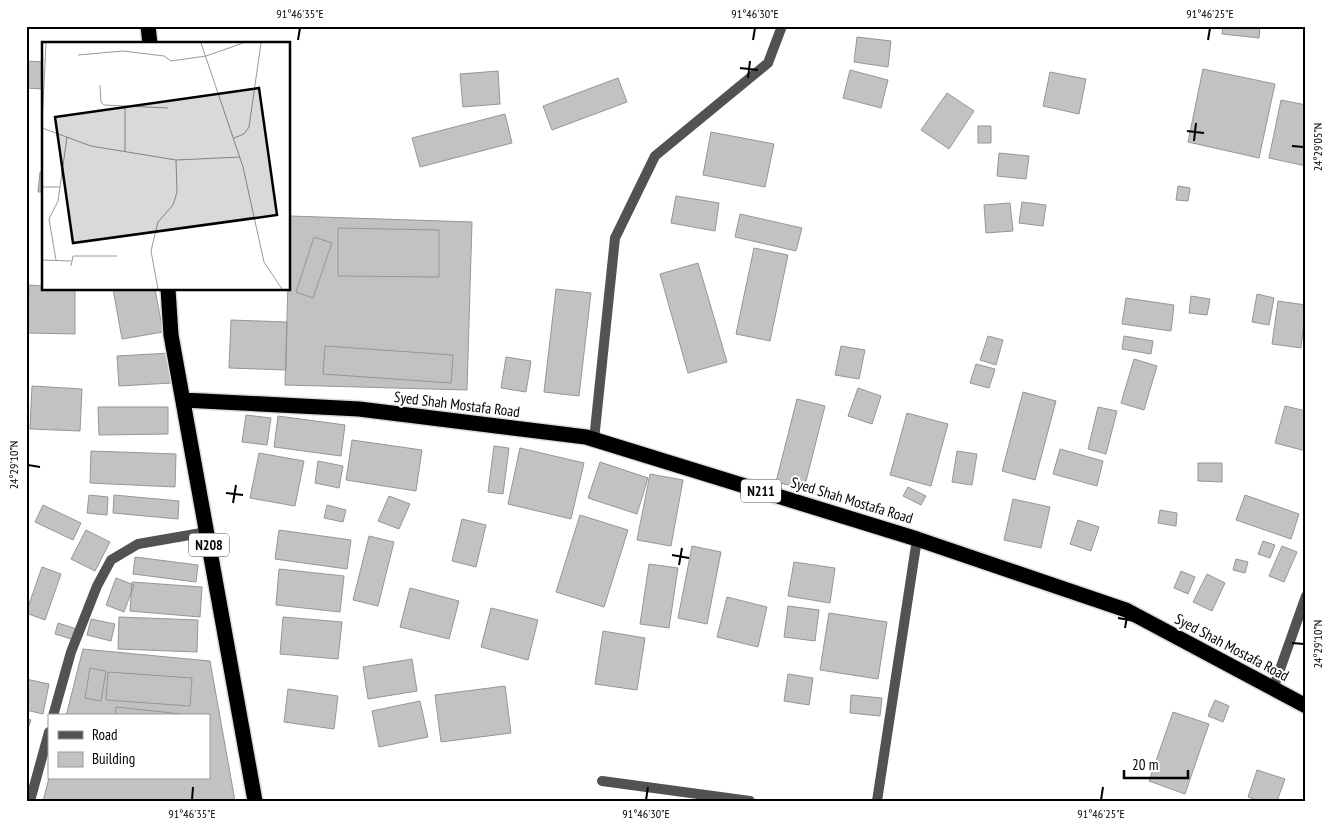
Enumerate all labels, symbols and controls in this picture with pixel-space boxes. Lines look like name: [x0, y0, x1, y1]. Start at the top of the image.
text: 91°46'35"E: [276, 6, 324, 21]
text: 91°46'30"E: [731, 6, 779, 21]
text: 91°46'25"E: [1186, 6, 1234, 21]
inset map: [42, 42, 290, 290]
text: 24°29'05"N: [1310, 123, 1325, 171]
street label: Syed Shah Mostafa Road: [393, 387, 521, 421]
text: 24°29'10"N: [6, 441, 21, 489]
street label: Syed Shah Mostafa Road: [789, 472, 915, 528]
road number: N211: [741, 480, 781, 502]
road number: N208: [189, 534, 229, 556]
street label: Syed Shah Mostafa Road: [1172, 609, 1292, 685]
text: 24°29'10"N: [1310, 620, 1325, 668]
legend: [48, 714, 210, 780]
text: Road: [92, 725, 118, 744]
scale bar: [1124, 747, 1188, 779]
text: Building: [92, 749, 135, 768]
text: 20 m: [1132, 755, 1158, 774]
text: 91°46'35"E: [168, 806, 216, 821]
text: 91°46'30"E: [622, 806, 670, 821]
text: 91°46'25"E: [1077, 806, 1125, 821]

